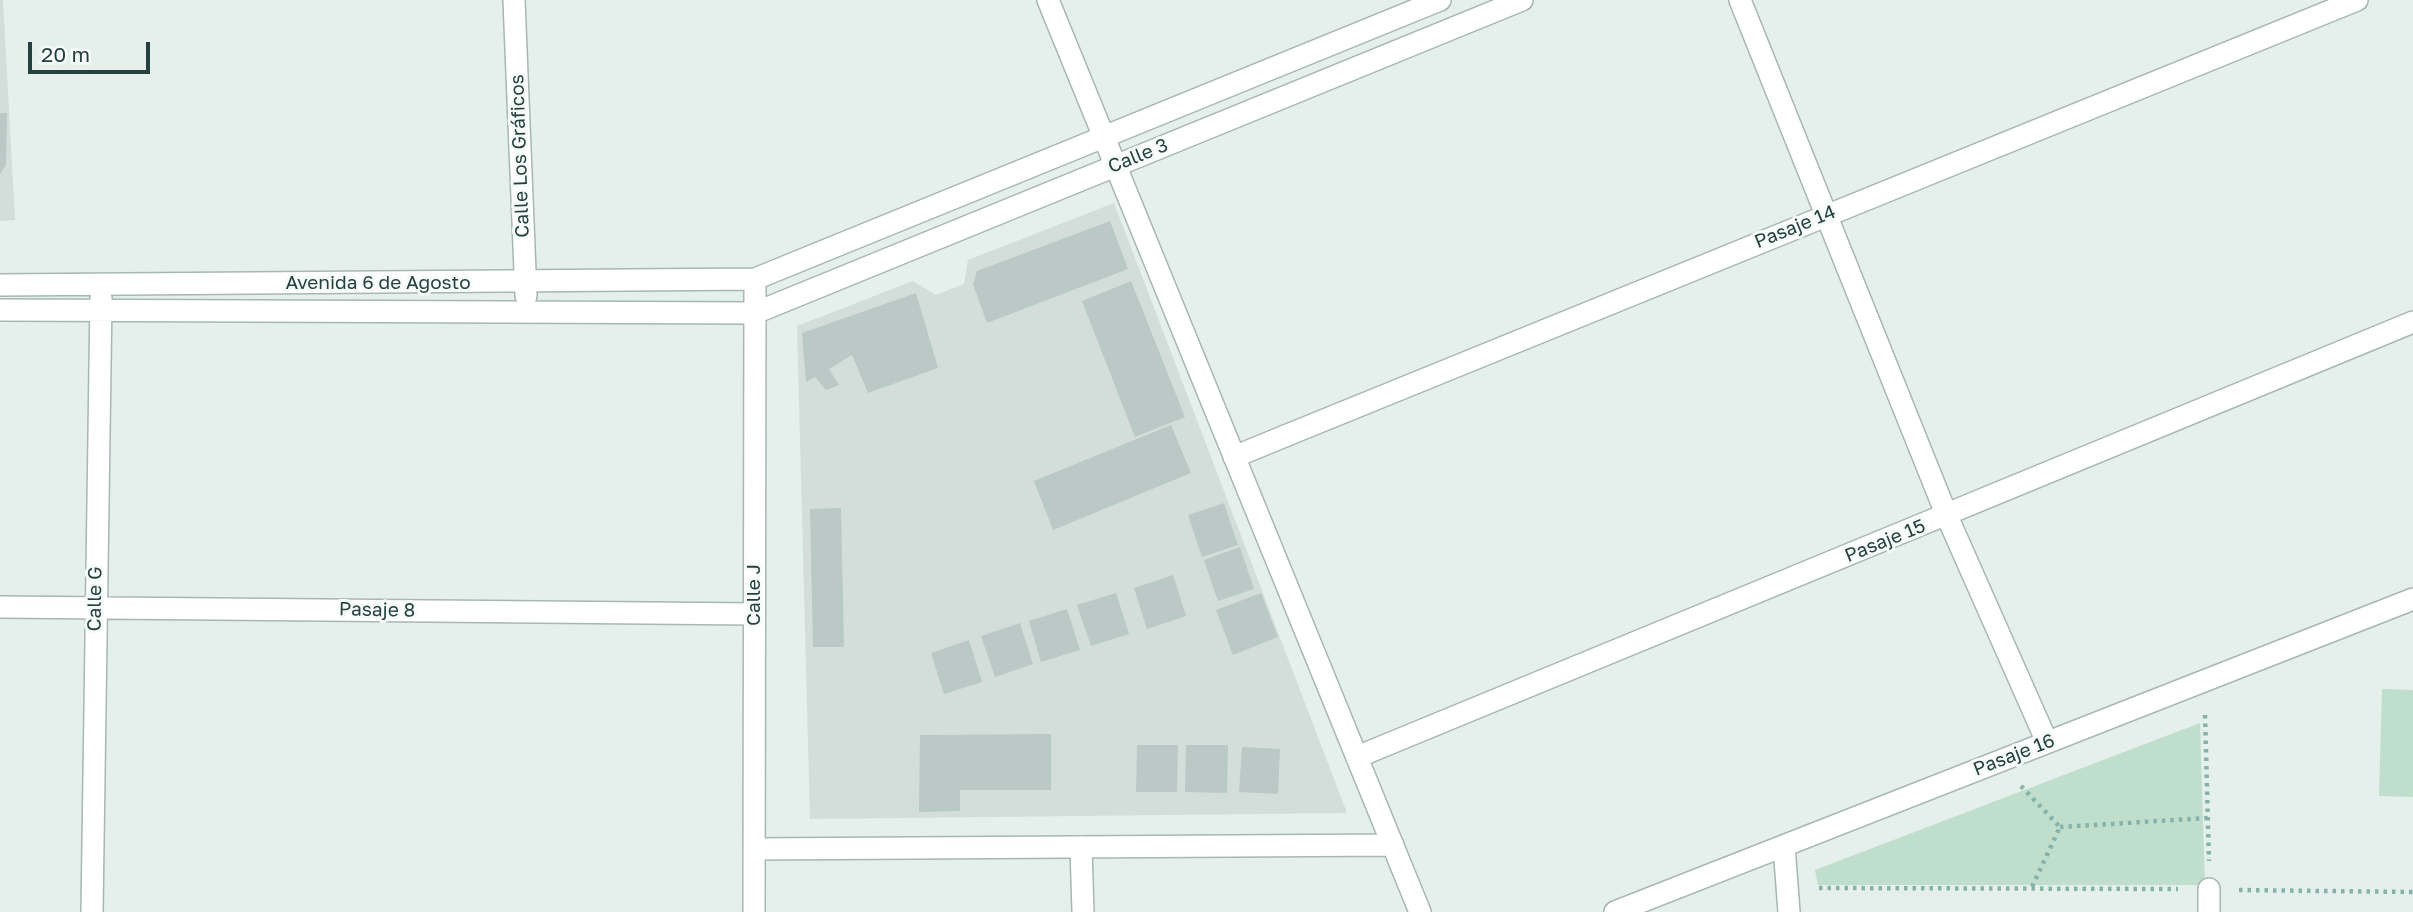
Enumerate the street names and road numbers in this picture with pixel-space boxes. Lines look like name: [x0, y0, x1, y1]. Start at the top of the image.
street label: Calle Los Gráficos: [506, 74, 534, 238]
street label: Calle 3: [1105, 134, 1171, 178]
street label: Pasaje 14: [1751, 200, 1839, 254]
street label: Avenida 6 de Agosto: [285, 272, 471, 294]
street label: Pasaje 15: [1841, 515, 1929, 567]
street label: Calle J: [743, 564, 765, 626]
street label: Calle G: [83, 566, 107, 632]
street label: Pasaje 8: [339, 598, 415, 622]
street label: Pasaje 16: [1970, 729, 2058, 781]

